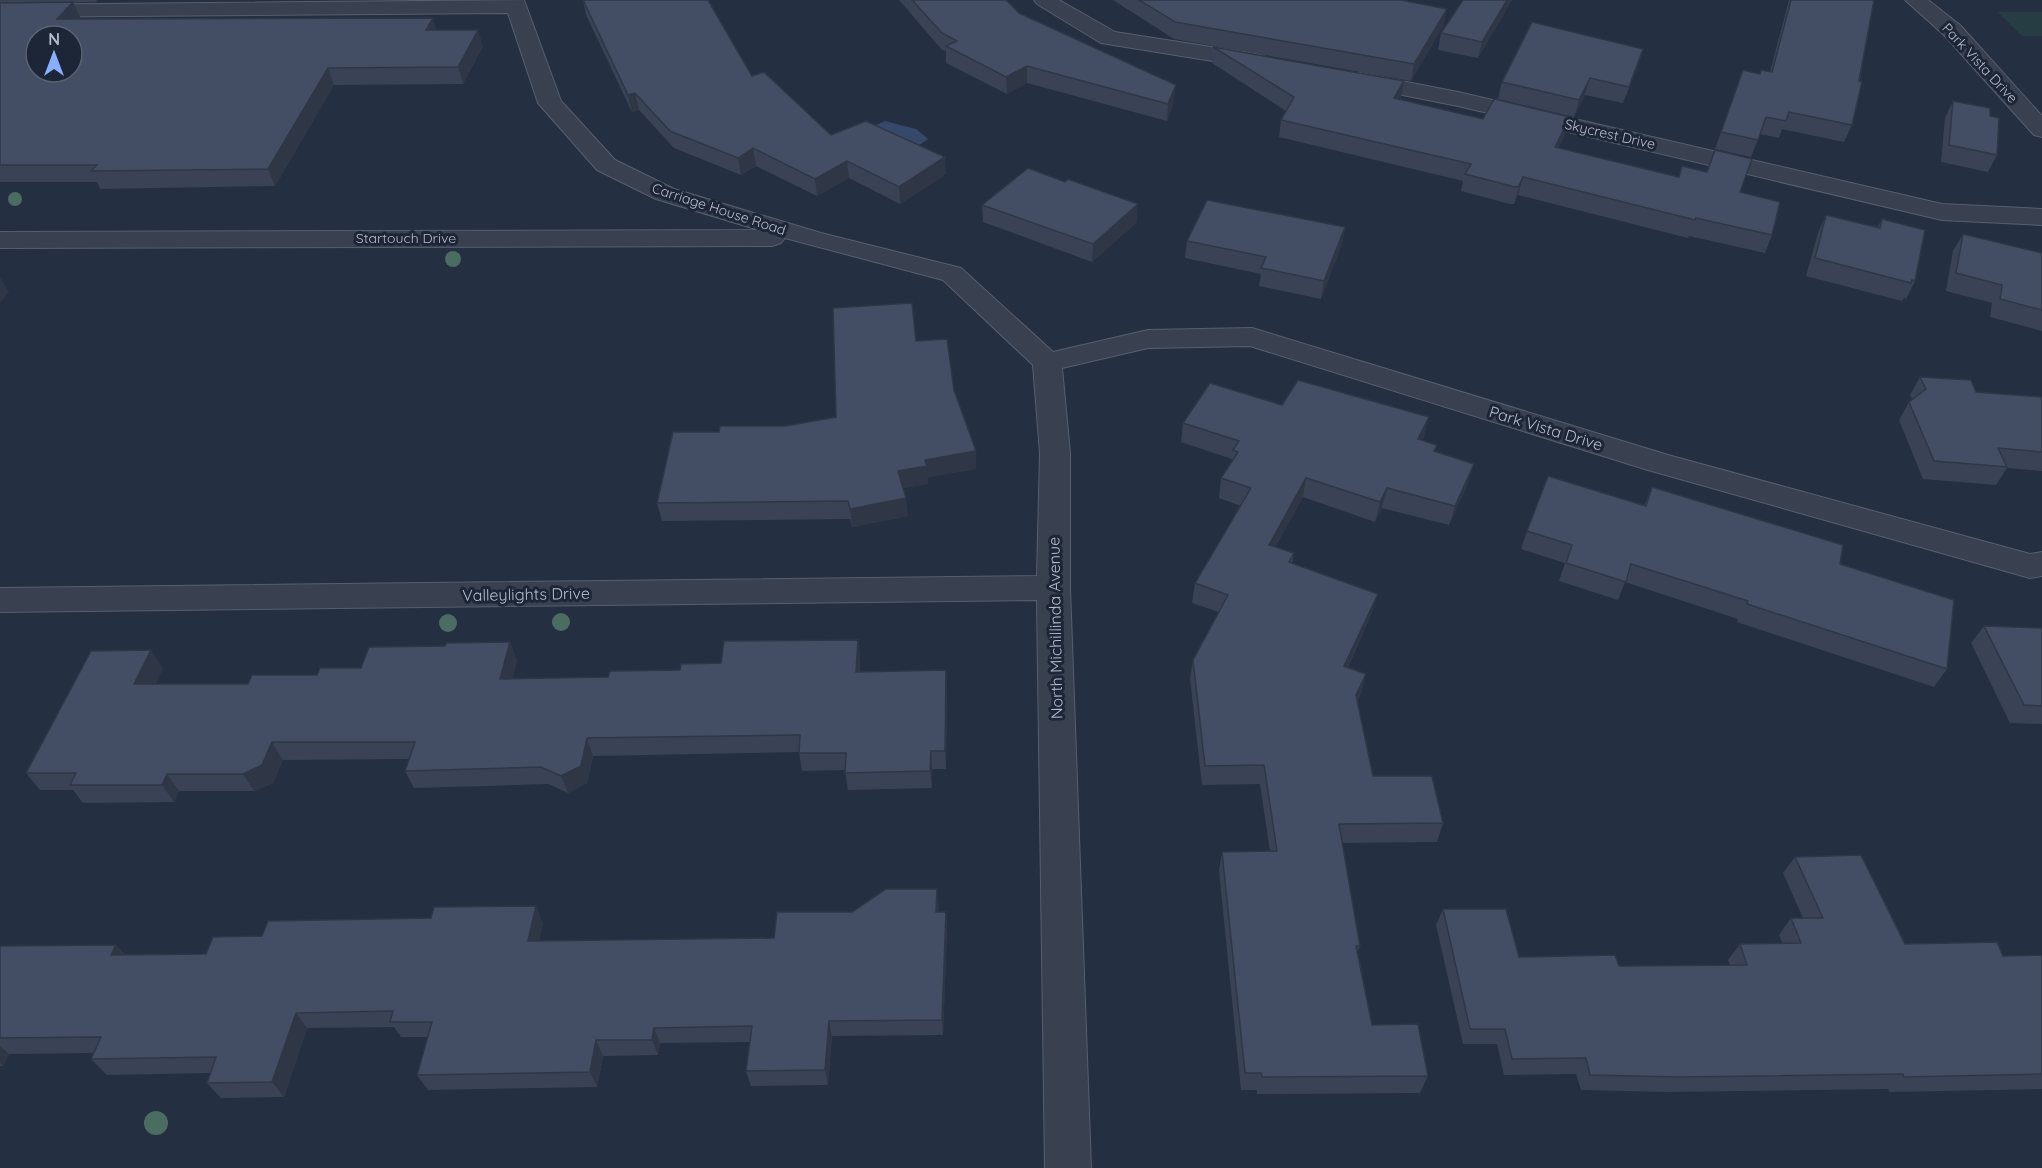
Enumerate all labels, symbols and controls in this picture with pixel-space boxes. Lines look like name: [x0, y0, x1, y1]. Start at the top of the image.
street label: Park Vista Drive: [1938, 19, 2022, 107]
north arrow: [24, 24, 84, 84]
text: N: [48, 29, 60, 49]
street label: Skycrest Drive: [1563, 115, 1657, 153]
street label: Carriage House Road: [650, 179, 788, 239]
street label: Startouch Drive: [356, 229, 456, 247]
street label: Park Vista Drive: [1487, 401, 1605, 455]
street label: North Michillinda Avenue: [1043, 537, 1067, 719]
street label: Valleylights Drive: [462, 583, 590, 605]

